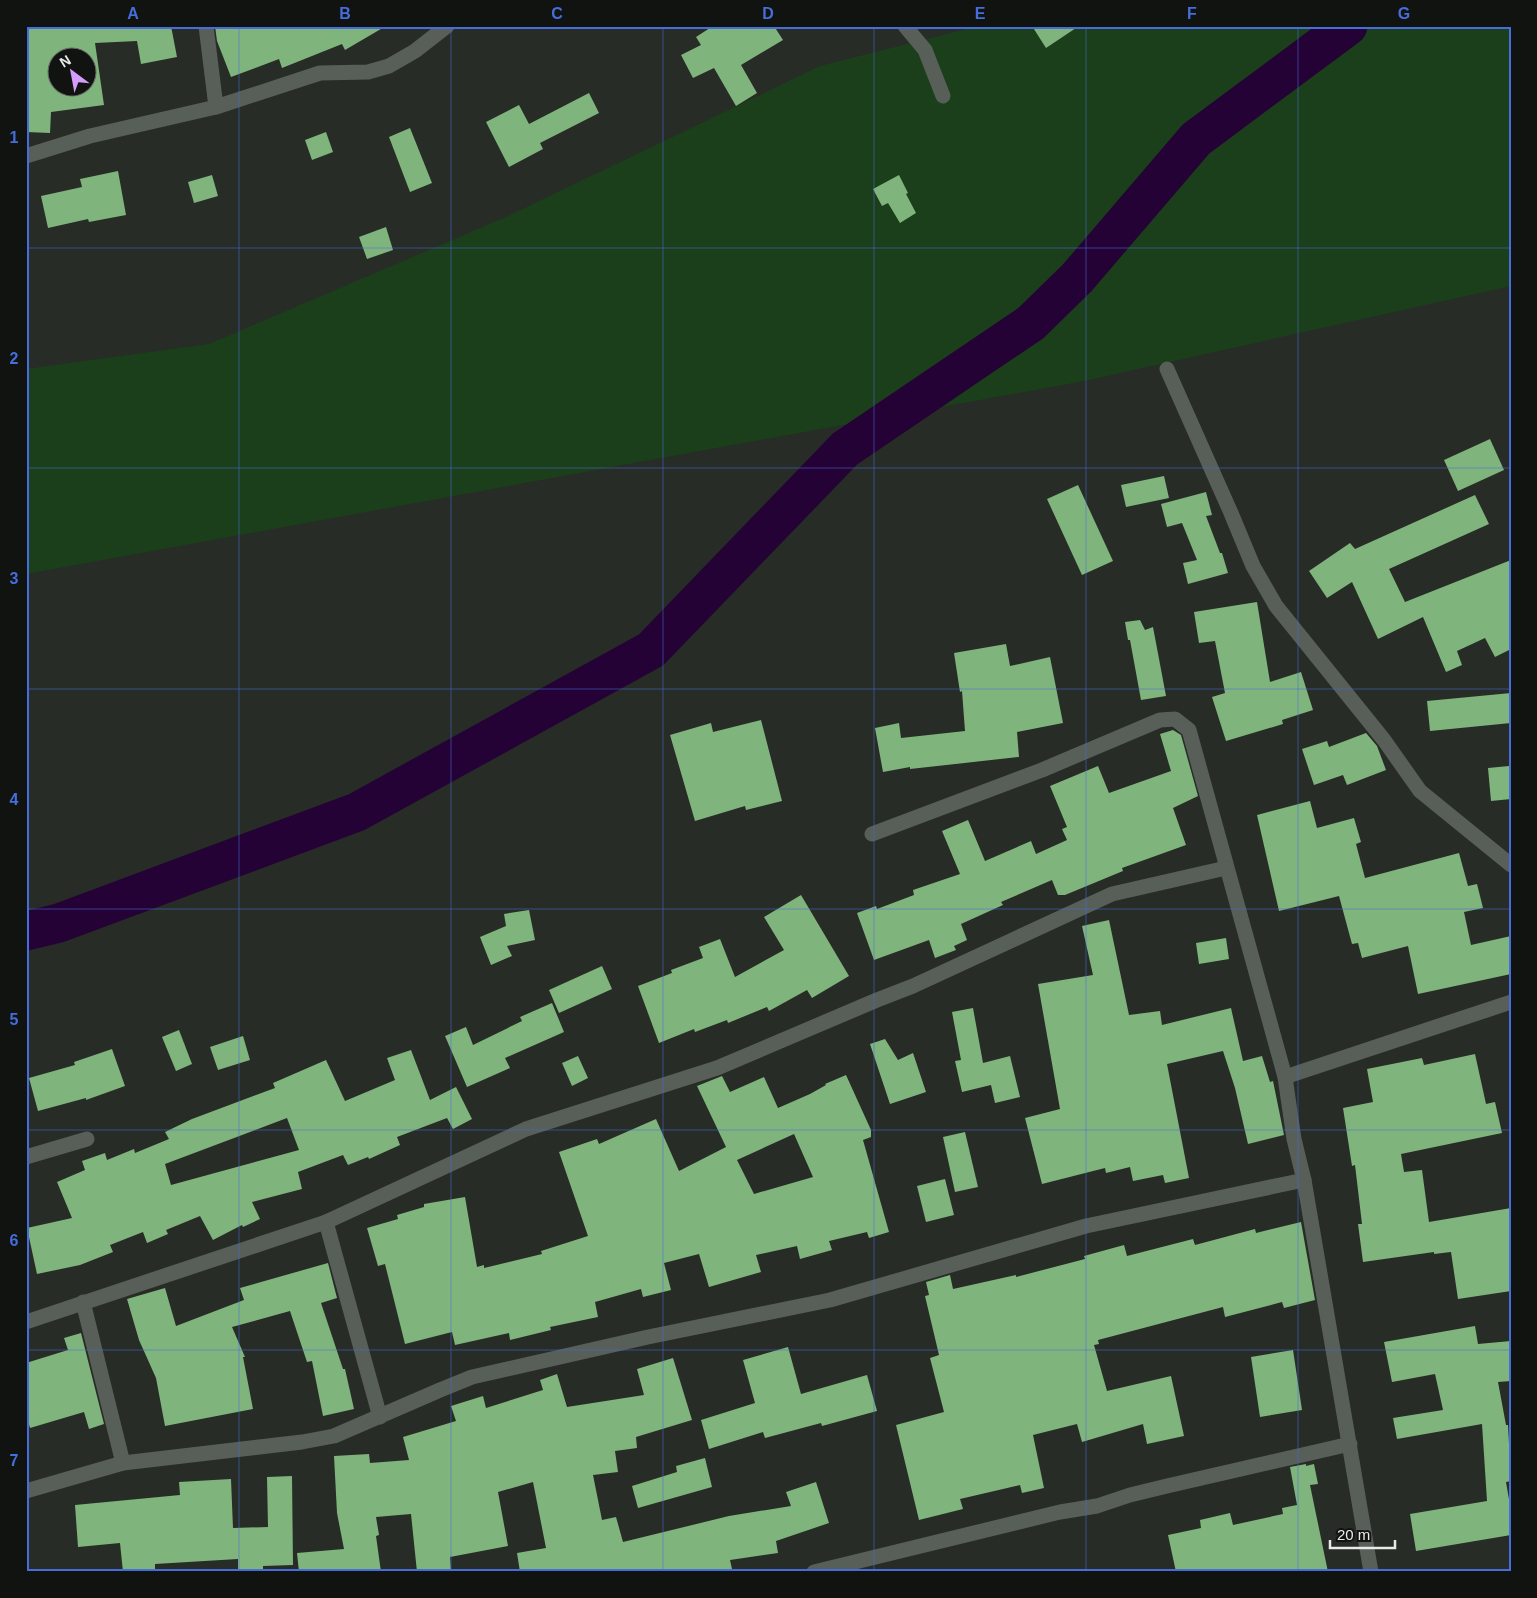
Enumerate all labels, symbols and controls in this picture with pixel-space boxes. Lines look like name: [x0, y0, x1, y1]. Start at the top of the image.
text: A: [127, 5, 139, 22]
text: B: [339, 5, 351, 22]
text: C: [551, 5, 563, 22]
text: D: [762, 5, 774, 22]
text: E: [975, 5, 986, 22]
text: F: [1187, 5, 1197, 22]
text: G: [1398, 5, 1410, 22]
north arrow: [48, 48, 98, 98]
text: N: [57, 52, 74, 70]
text: 1: [10, 129, 19, 146]
text: 2: [10, 350, 19, 367]
text: 3: [10, 570, 19, 587]
text: 4: [10, 791, 19, 808]
text: 5: [10, 1011, 19, 1028]
text: 6: [10, 1232, 19, 1249]
text: 7: [10, 1452, 19, 1469]
scale bar: [1330, 1518, 1394, 1550]
text: 20 m: [1337, 1526, 1370, 1543]

